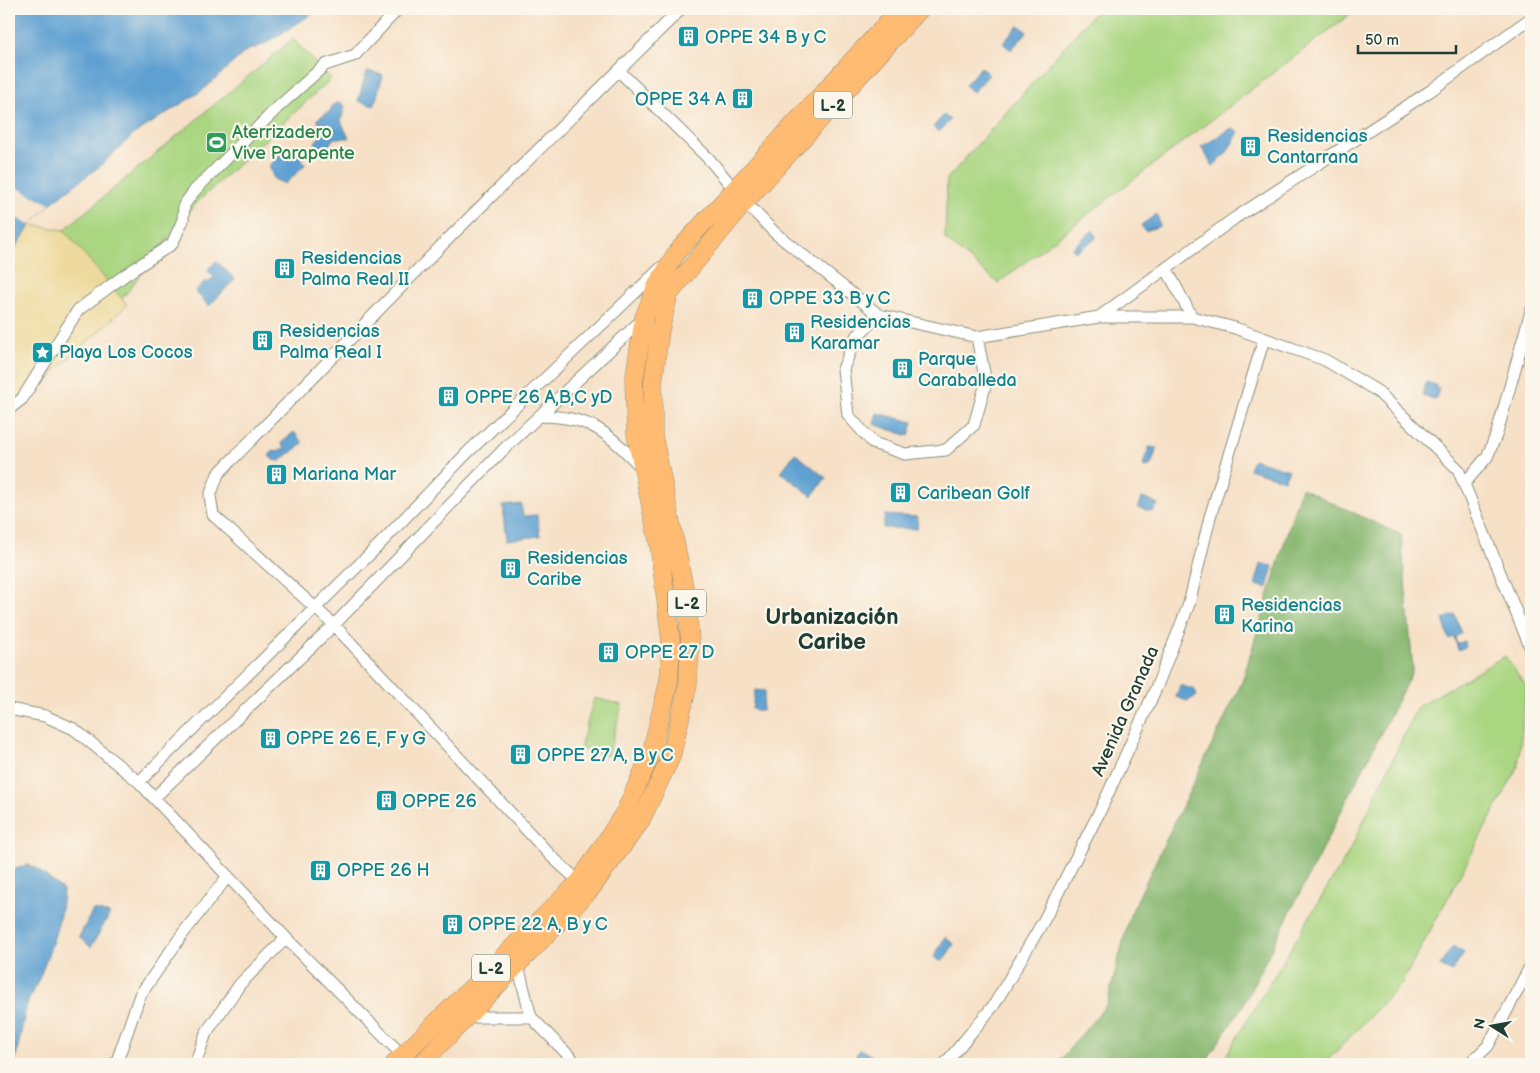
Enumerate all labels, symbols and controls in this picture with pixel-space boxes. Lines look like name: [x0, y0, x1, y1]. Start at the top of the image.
scale bar: [1358, 22, 1455, 54]
building icon: OPPE 34 B y C: [677, 25, 701, 49]
place label: OPPE 34 B y C: [705, 27, 826, 48]
text: 50 m: [1365, 31, 1399, 50]
building icon: OPPE 34 A: [730, 87, 754, 111]
place label: OPPE 34 A: [635, 89, 726, 110]
road number: L-2: [814, 92, 852, 118]
place label: Aterrizadero Vive Parapente: [232, 122, 355, 164]
place label: Residencias Cantarrana: [1267, 126, 1368, 168]
sports icon: Aterrizadero Vive Parapente: [204, 130, 228, 154]
building icon: Residencias Cantarrana: [1239, 134, 1263, 158]
place label: Residencias Palma Real II: [301, 248, 409, 290]
building icon: Residencias Palma Real II: [273, 256, 297, 280]
building icon: OPPE 33 B y C: [741, 286, 765, 310]
place label: OPPE 33 B y C: [769, 288, 890, 309]
place label: Residencias Karamar: [810, 312, 911, 354]
building icon: Residencias Karamar: [782, 320, 806, 344]
place label: Residencias Palma Real I: [279, 321, 382, 363]
building icon: Residencias Palma Real I: [251, 329, 275, 353]
place icon: Playa Los Cocos: [31, 340, 55, 364]
place label: Playa Los Cocos: [59, 342, 193, 363]
place label: Parque Caraballeda: [918, 349, 1017, 391]
building icon: Parque Caraballeda: [890, 357, 914, 381]
building icon: OPPE 26 A,B,C yD: [437, 385, 461, 409]
place label: OPPE 26 A,B,C yD: [465, 387, 612, 408]
building icon: Mariana Mar: [264, 462, 288, 486]
place label: Mariana Mar: [292, 464, 397, 485]
building icon: Caribean Golf: [889, 481, 913, 505]
place label: Caribean Golf: [917, 483, 1030, 504]
place label: Residencias Caribe: [527, 548, 628, 590]
building icon: Residencias Caribe: [499, 556, 523, 580]
road number: L-2: [668, 590, 706, 616]
place label: Residencias Karina: [1241, 595, 1342, 637]
building icon: Residencias Karina: [1213, 603, 1237, 627]
district label: Urbanización Caribe: [766, 604, 898, 656]
building icon: OPPE 27 D: [597, 640, 621, 664]
place label: OPPE 27 D: [625, 642, 714, 663]
street label: Avenida Granada: [1087, 643, 1164, 779]
building icon: OPPE 26 E, F y G: [258, 726, 282, 750]
place label: OPPE 26 E, F y G: [286, 728, 426, 749]
building icon: OPPE 27 A, B y C: [509, 743, 533, 767]
place label: OPPE 27 A, B y C: [537, 745, 674, 766]
building icon: OPPE 26: [374, 789, 398, 813]
place label: OPPE 26: [402, 791, 477, 812]
building icon: OPPE 26 H: [309, 858, 333, 882]
place label: OPPE 26 H: [337, 860, 430, 881]
building icon: OPPE 22 A, B y C: [440, 912, 464, 936]
place label: OPPE 22 A, B y C: [468, 914, 608, 935]
road number: L-2: [472, 954, 510, 981]
north arrow: [1468, 1000, 1518, 1050]
text: N: [1470, 1017, 1489, 1030]

